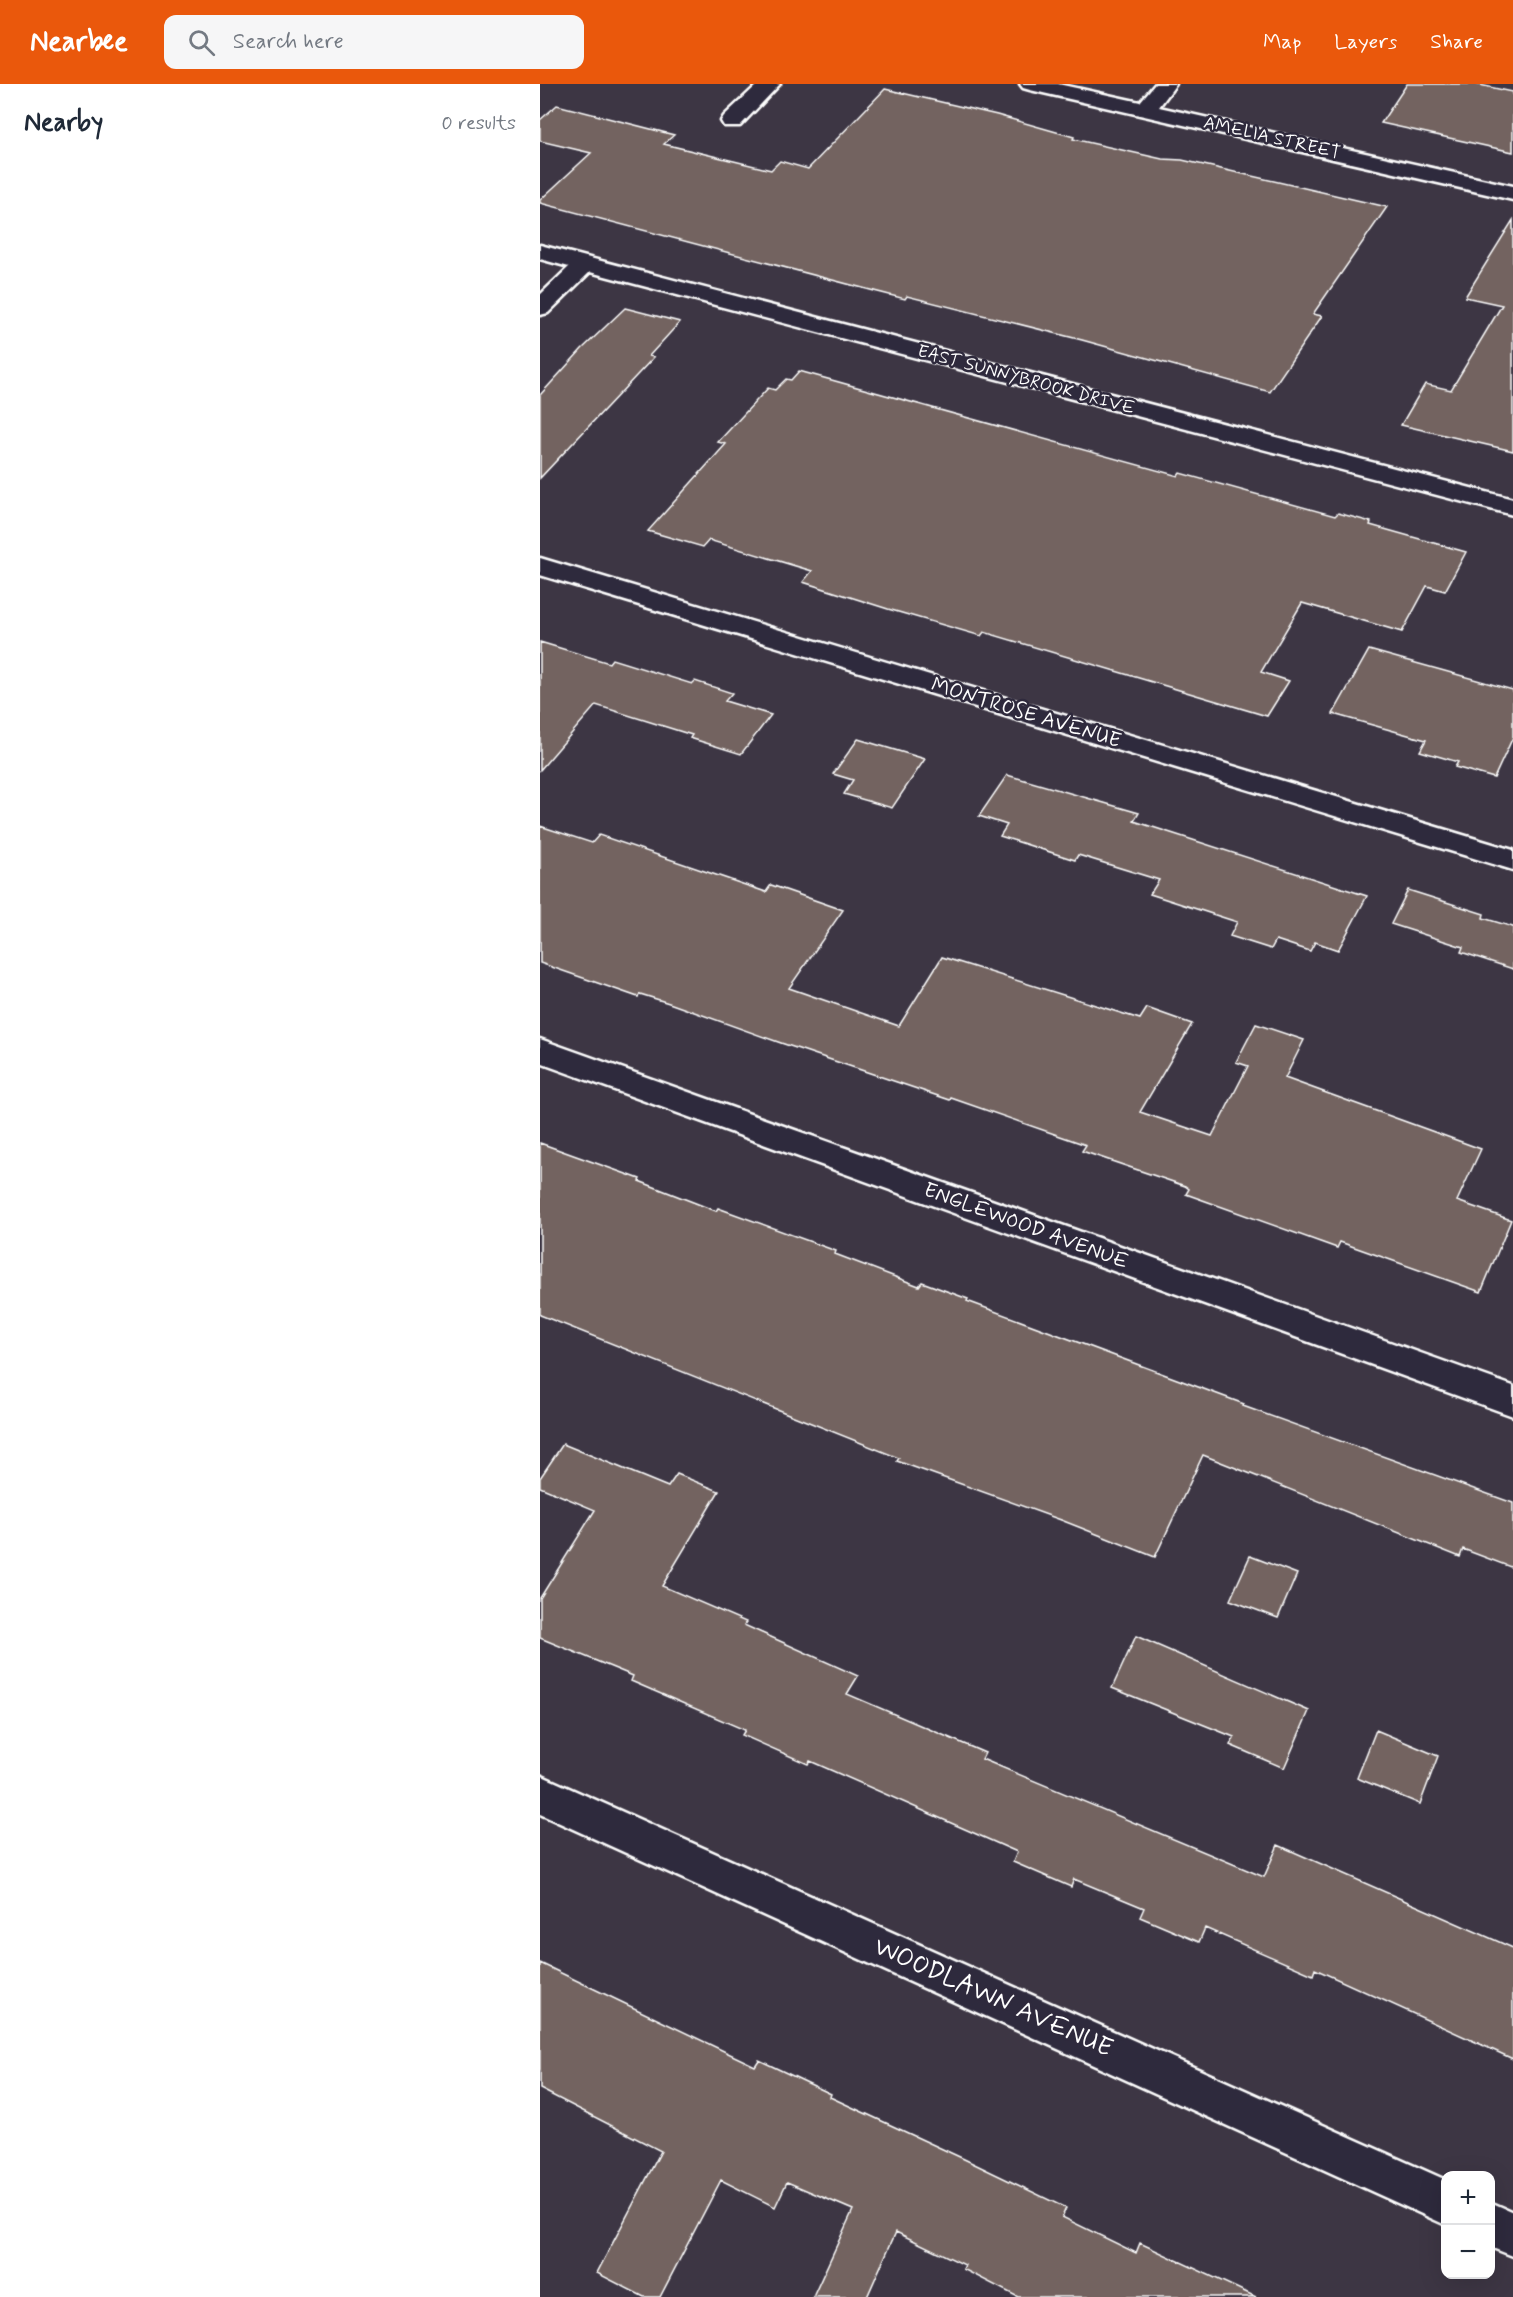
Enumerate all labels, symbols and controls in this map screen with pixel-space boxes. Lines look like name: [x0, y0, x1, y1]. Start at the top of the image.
search box: [164, 15, 584, 69]
text: Nearbee: [30, 24, 128, 61]
icon: search: [185, 26, 218, 59]
text: Search here: [233, 28, 344, 56]
text: Map: [1263, 28, 1301, 56]
text: Layers: [1334, 28, 1397, 56]
text: Share: [1430, 28, 1483, 56]
text: Nearby: [24, 106, 103, 140]
text: 0 results: [442, 110, 516, 137]
street label: AMELIA STREET: [1201, 111, 1343, 165]
street label: EAST SUNNYBROOK DRIVE: [915, 339, 1137, 421]
street label: MONTROSE AVENUE: [928, 671, 1124, 755]
street label: ENGLEWOOD AVENUE: [920, 1176, 1132, 1276]
street label: WOODLAWN AVENUE: [868, 1930, 1118, 2066]
map controls: [1441, 2171, 1495, 2279]
button: +: [1441, 2171, 1495, 2225]
button: −: [1441, 2225, 1495, 2279]

